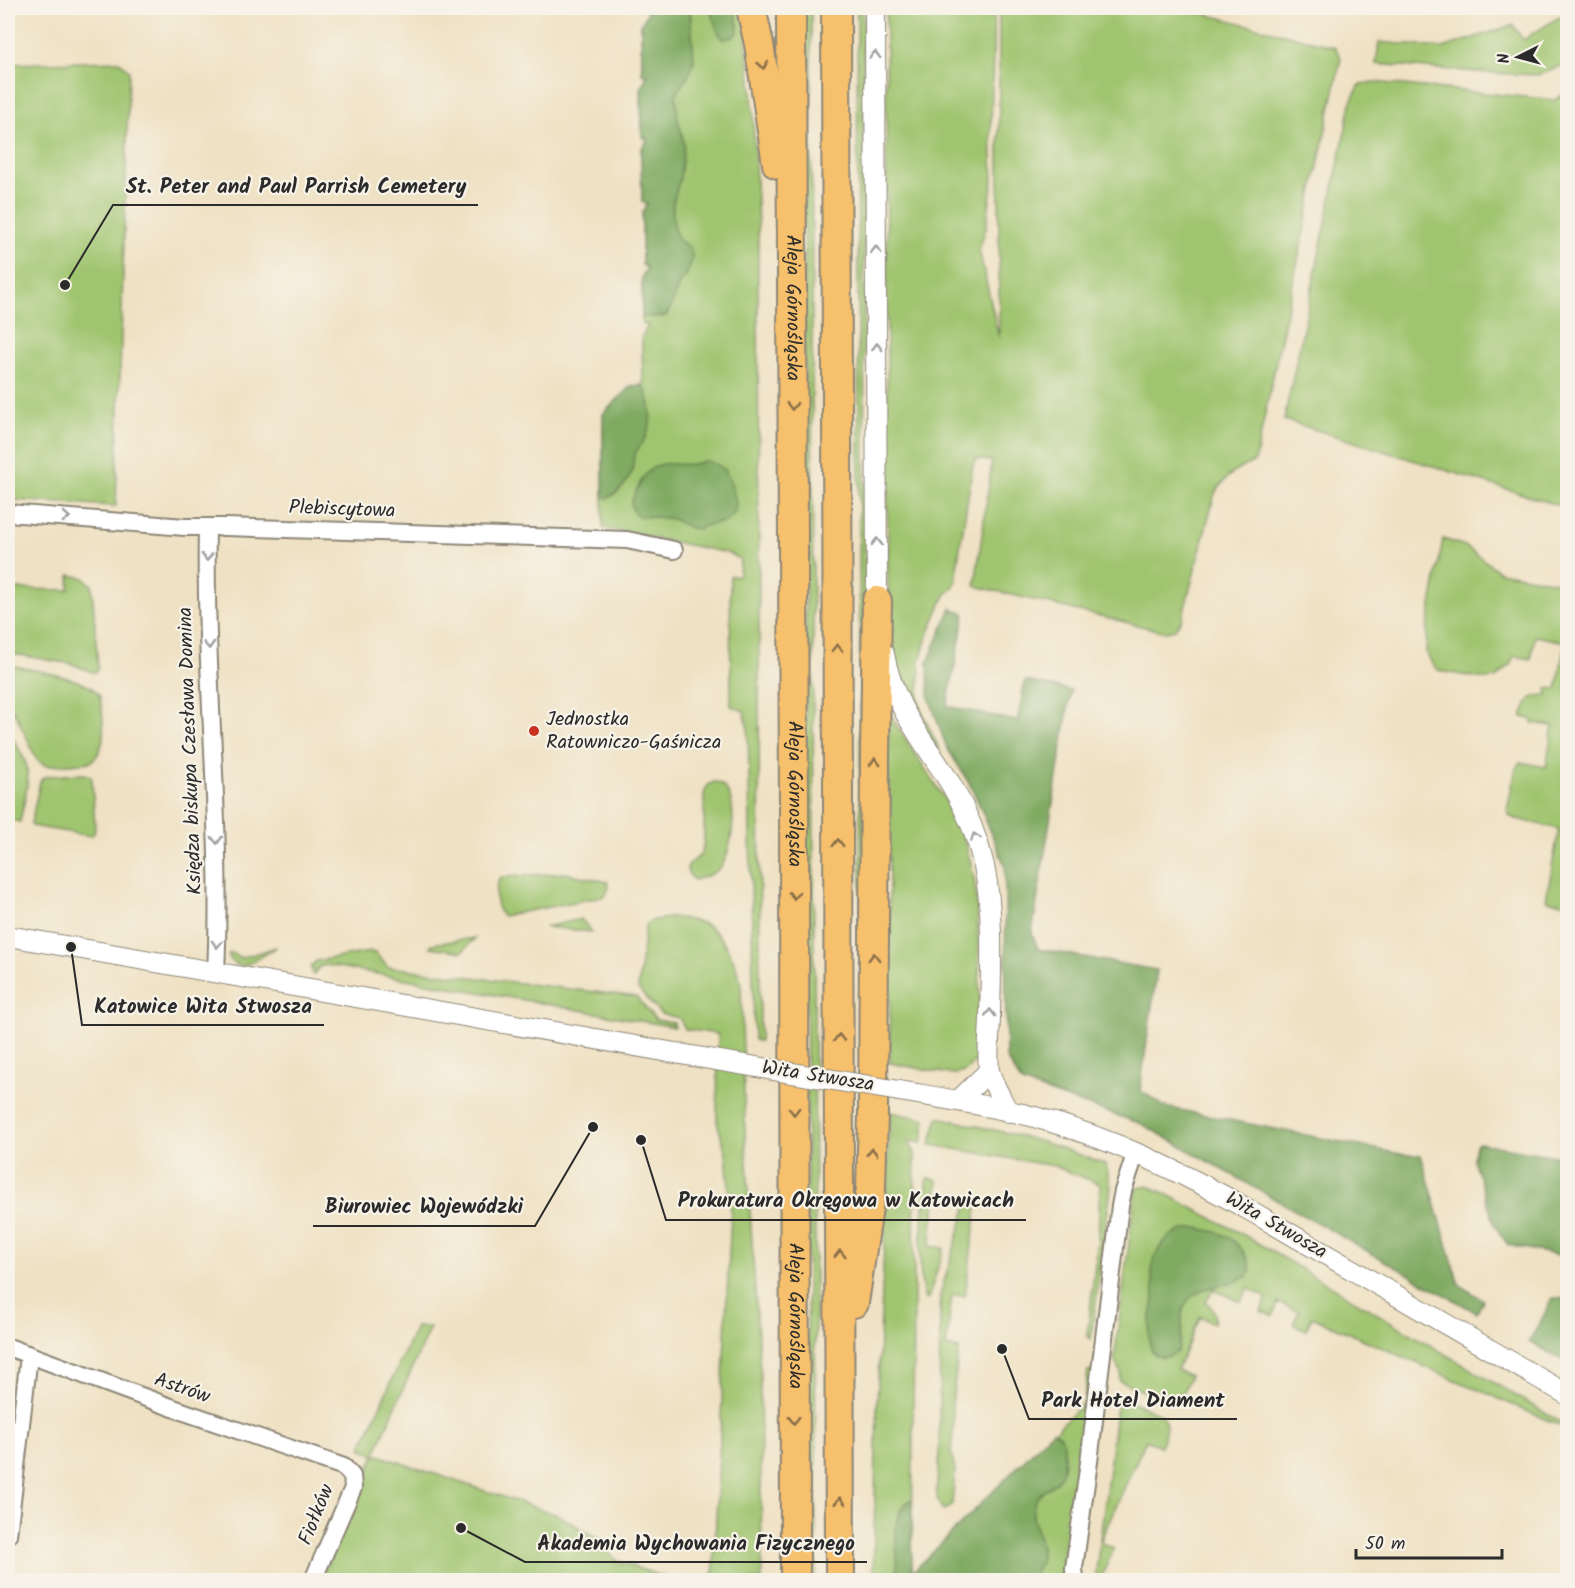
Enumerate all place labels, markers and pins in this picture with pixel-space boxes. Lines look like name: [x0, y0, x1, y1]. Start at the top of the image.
callout: St. Peter and Paul Parrish Cemetery: [113, 166, 478, 205]
place label: Jednostka Ratowniczo-Gaśnicza: [546, 704, 721, 759]
marker: Jednostka Ratowniczo-Gaśnicza: [527, 724, 541, 738]
callout: Katowice Wita Stwosza: [82, 986, 324, 1025]
callout: Prokuratura Okręgowa w Katowicach: [666, 1181, 1026, 1220]
callout: Biurowiec Wojewódzki: [313, 1187, 535, 1226]
callout: Park Hotel Diament: [1029, 1380, 1237, 1419]
callout: Akademia Wychowania Fizycznego: [525, 1523, 867, 1562]

